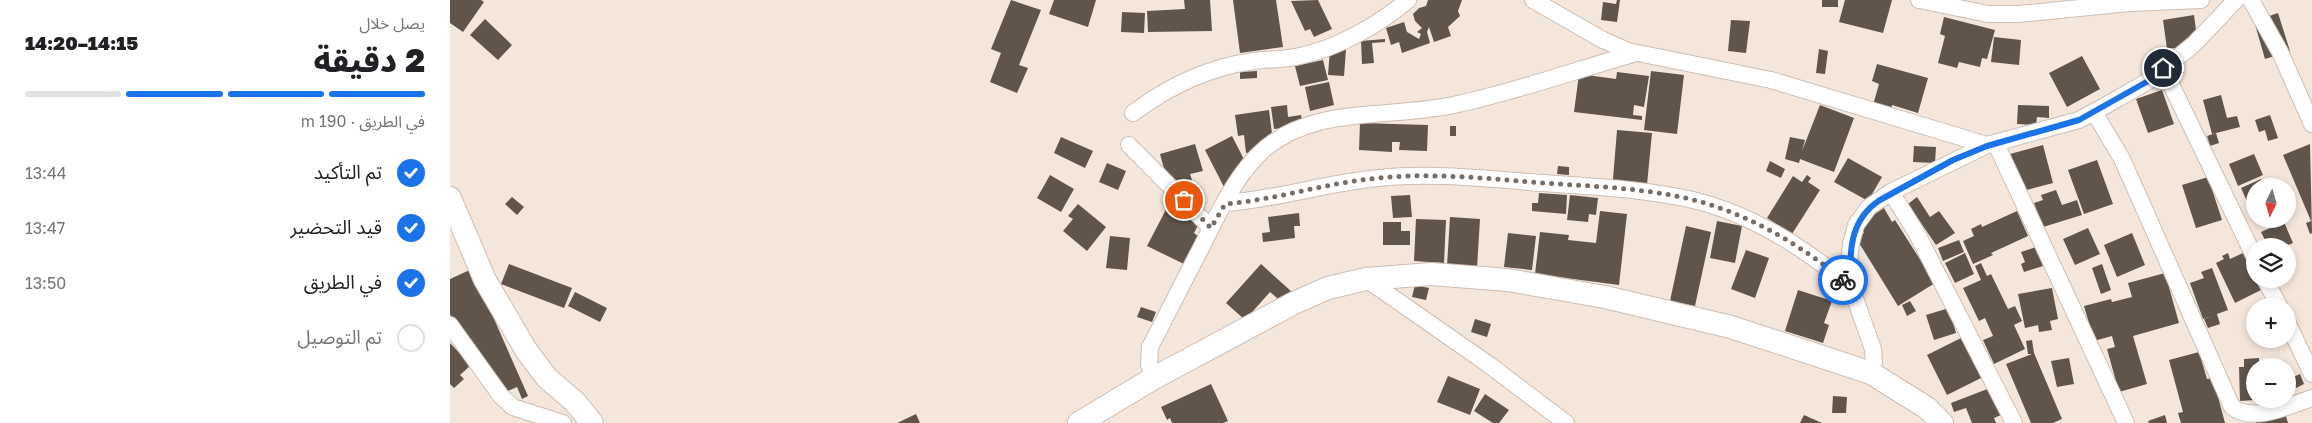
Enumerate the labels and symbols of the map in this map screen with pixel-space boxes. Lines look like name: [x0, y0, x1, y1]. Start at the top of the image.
pin: [2142, 47, 2184, 89]
north arrow: [2246, 178, 2296, 228]
pin: [1163, 179, 1205, 221]
courier: [1818, 255, 1868, 305]

